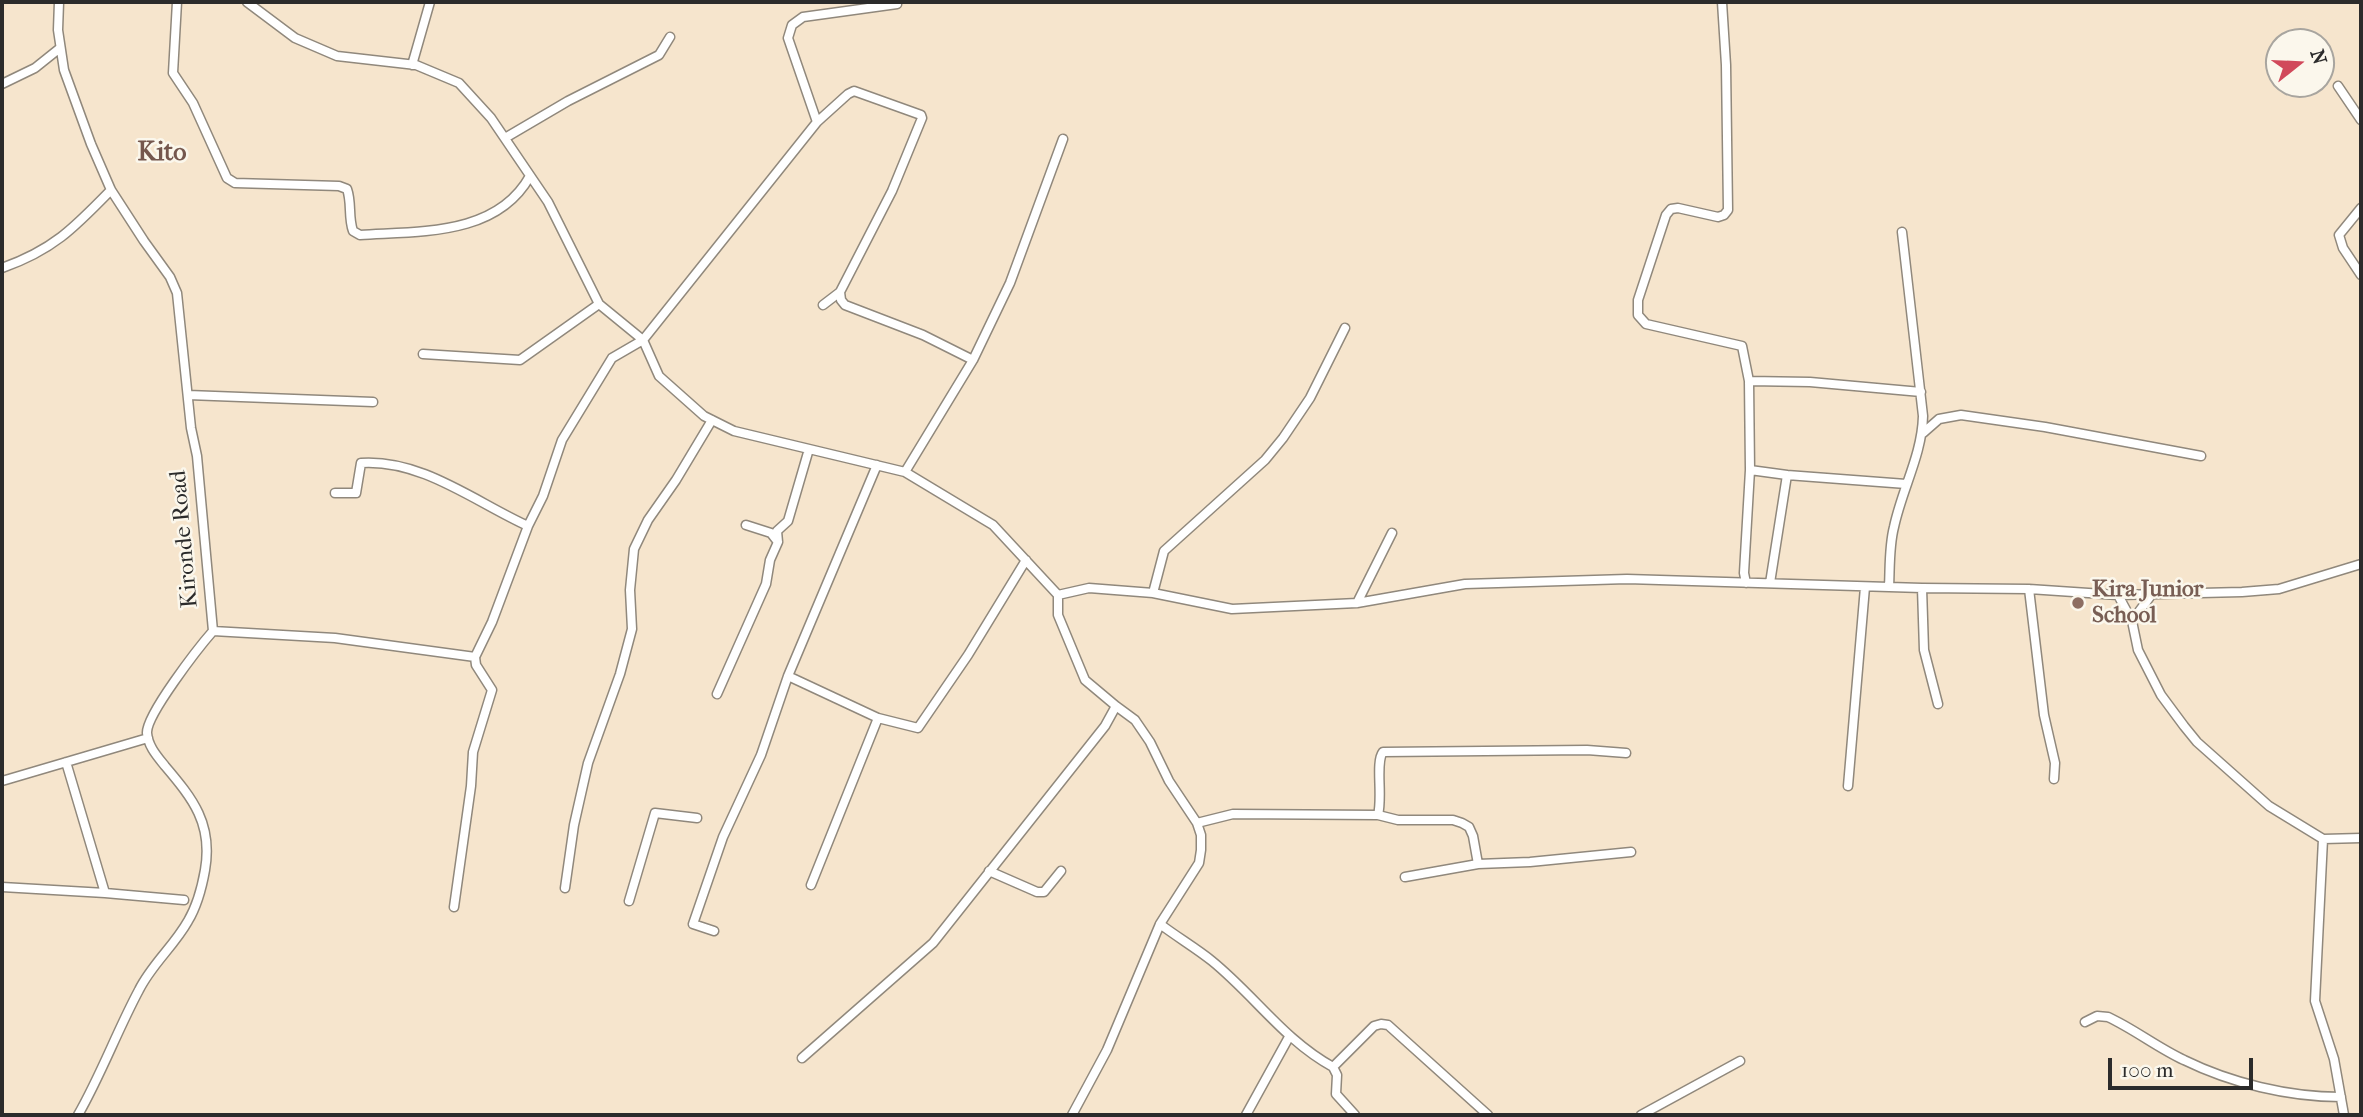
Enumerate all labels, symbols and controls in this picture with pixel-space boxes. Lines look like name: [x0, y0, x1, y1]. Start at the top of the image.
north arrow: [2265, 28, 2335, 98]
text: N: [2305, 47, 2331, 67]
district label: Kito: [138, 138, 186, 170]
street label: Kironde Road: [165, 469, 205, 609]
place label: Kira Junior School: [2092, 576, 2203, 630]
marker: Kira Junior School: [2070, 595, 2086, 611]
scale bar: [2111, 1044, 2256, 1088]
text: 100 m: [2121, 1058, 2174, 1082]

